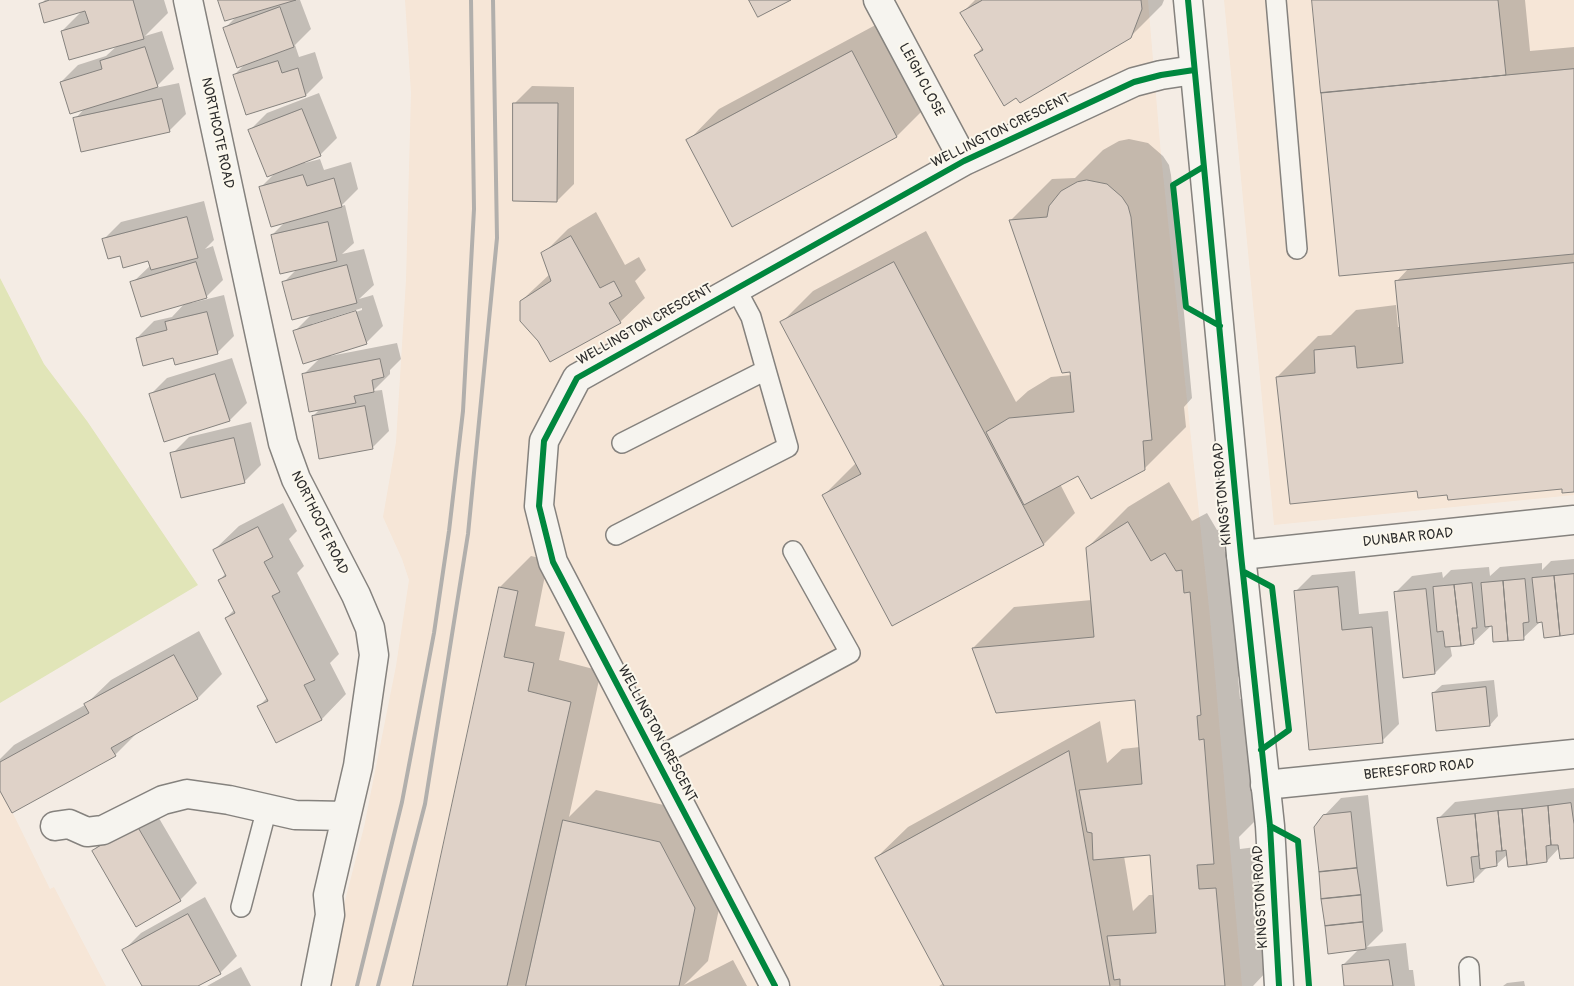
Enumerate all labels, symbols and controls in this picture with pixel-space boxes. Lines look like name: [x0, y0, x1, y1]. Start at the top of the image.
street label: LEIGH CLOSE: [895, 40, 947, 120]
street label: NORTHCOTE ROAD: [197, 76, 237, 190]
street label: WELLINGTON CRESCENT: [929, 90, 1073, 172]
street label: WELLINGTON CRESCENT: [574, 281, 716, 369]
street label: KINGSTON ROAD: [1210, 442, 1236, 546]
street label: NORTHCOTE ROAD: [287, 469, 351, 577]
street label: DUNBAR ROAD: [1362, 525, 1454, 551]
street label: WELLINGTON CRESCENT: [614, 663, 700, 805]
street label: BERESFORD ROAD: [1363, 756, 1475, 784]
street label: KINGSTON ROAD: [1250, 845, 1272, 949]

